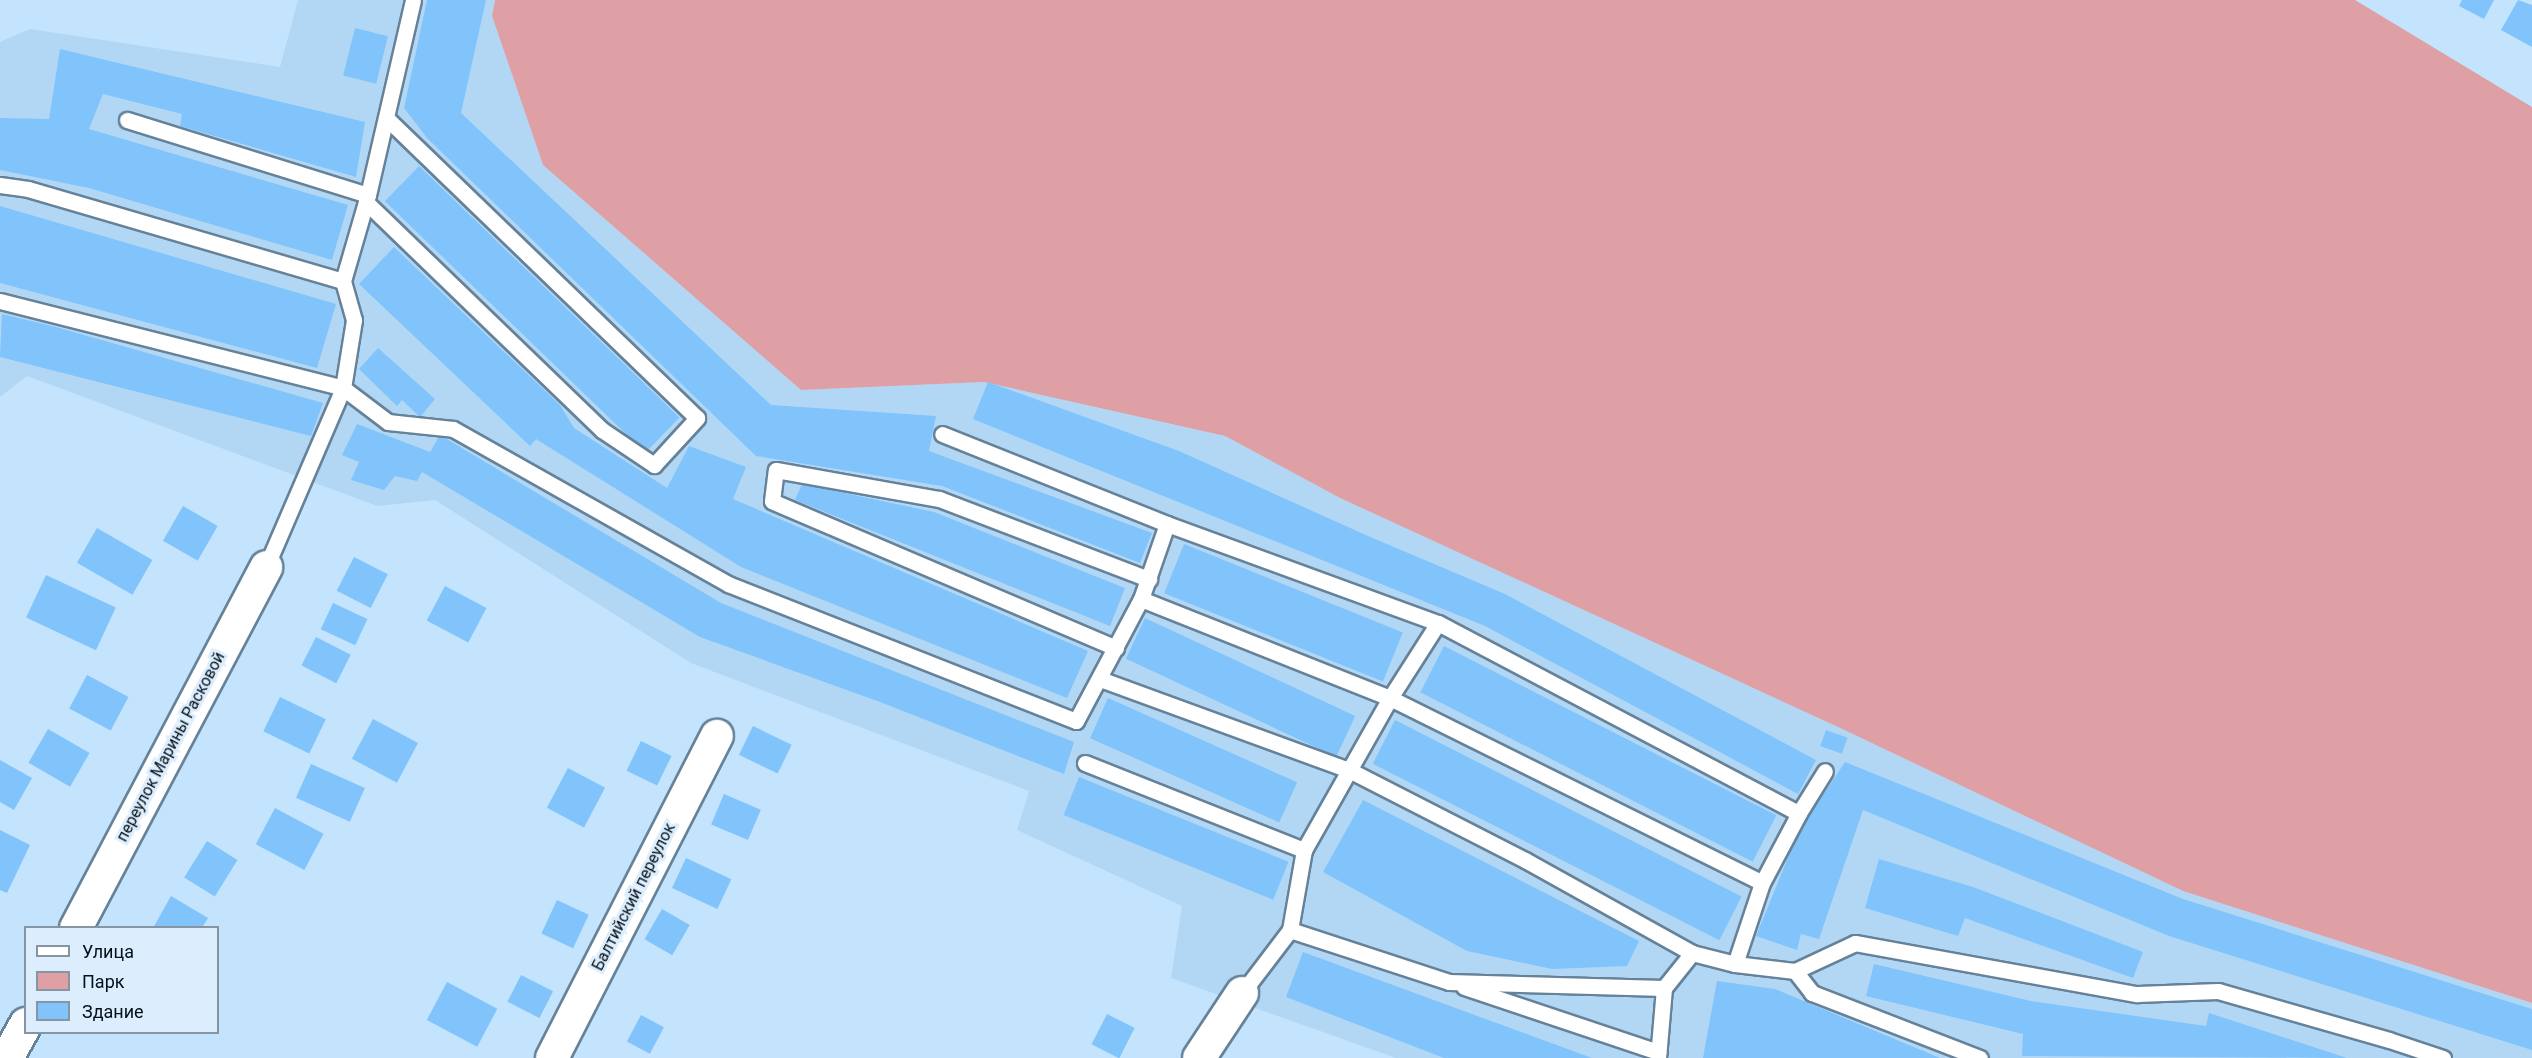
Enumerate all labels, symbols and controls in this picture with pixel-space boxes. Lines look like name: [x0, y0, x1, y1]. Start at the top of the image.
street label: переулок Марины Расковой: [113, 649, 229, 845]
street label: Балтийский переулок: [588, 820, 680, 974]
legend: [24, 926, 219, 1034]
text: Улица: [82, 941, 134, 962]
text: Парк: [82, 971, 124, 992]
text: Здание: [82, 1001, 144, 1022]

